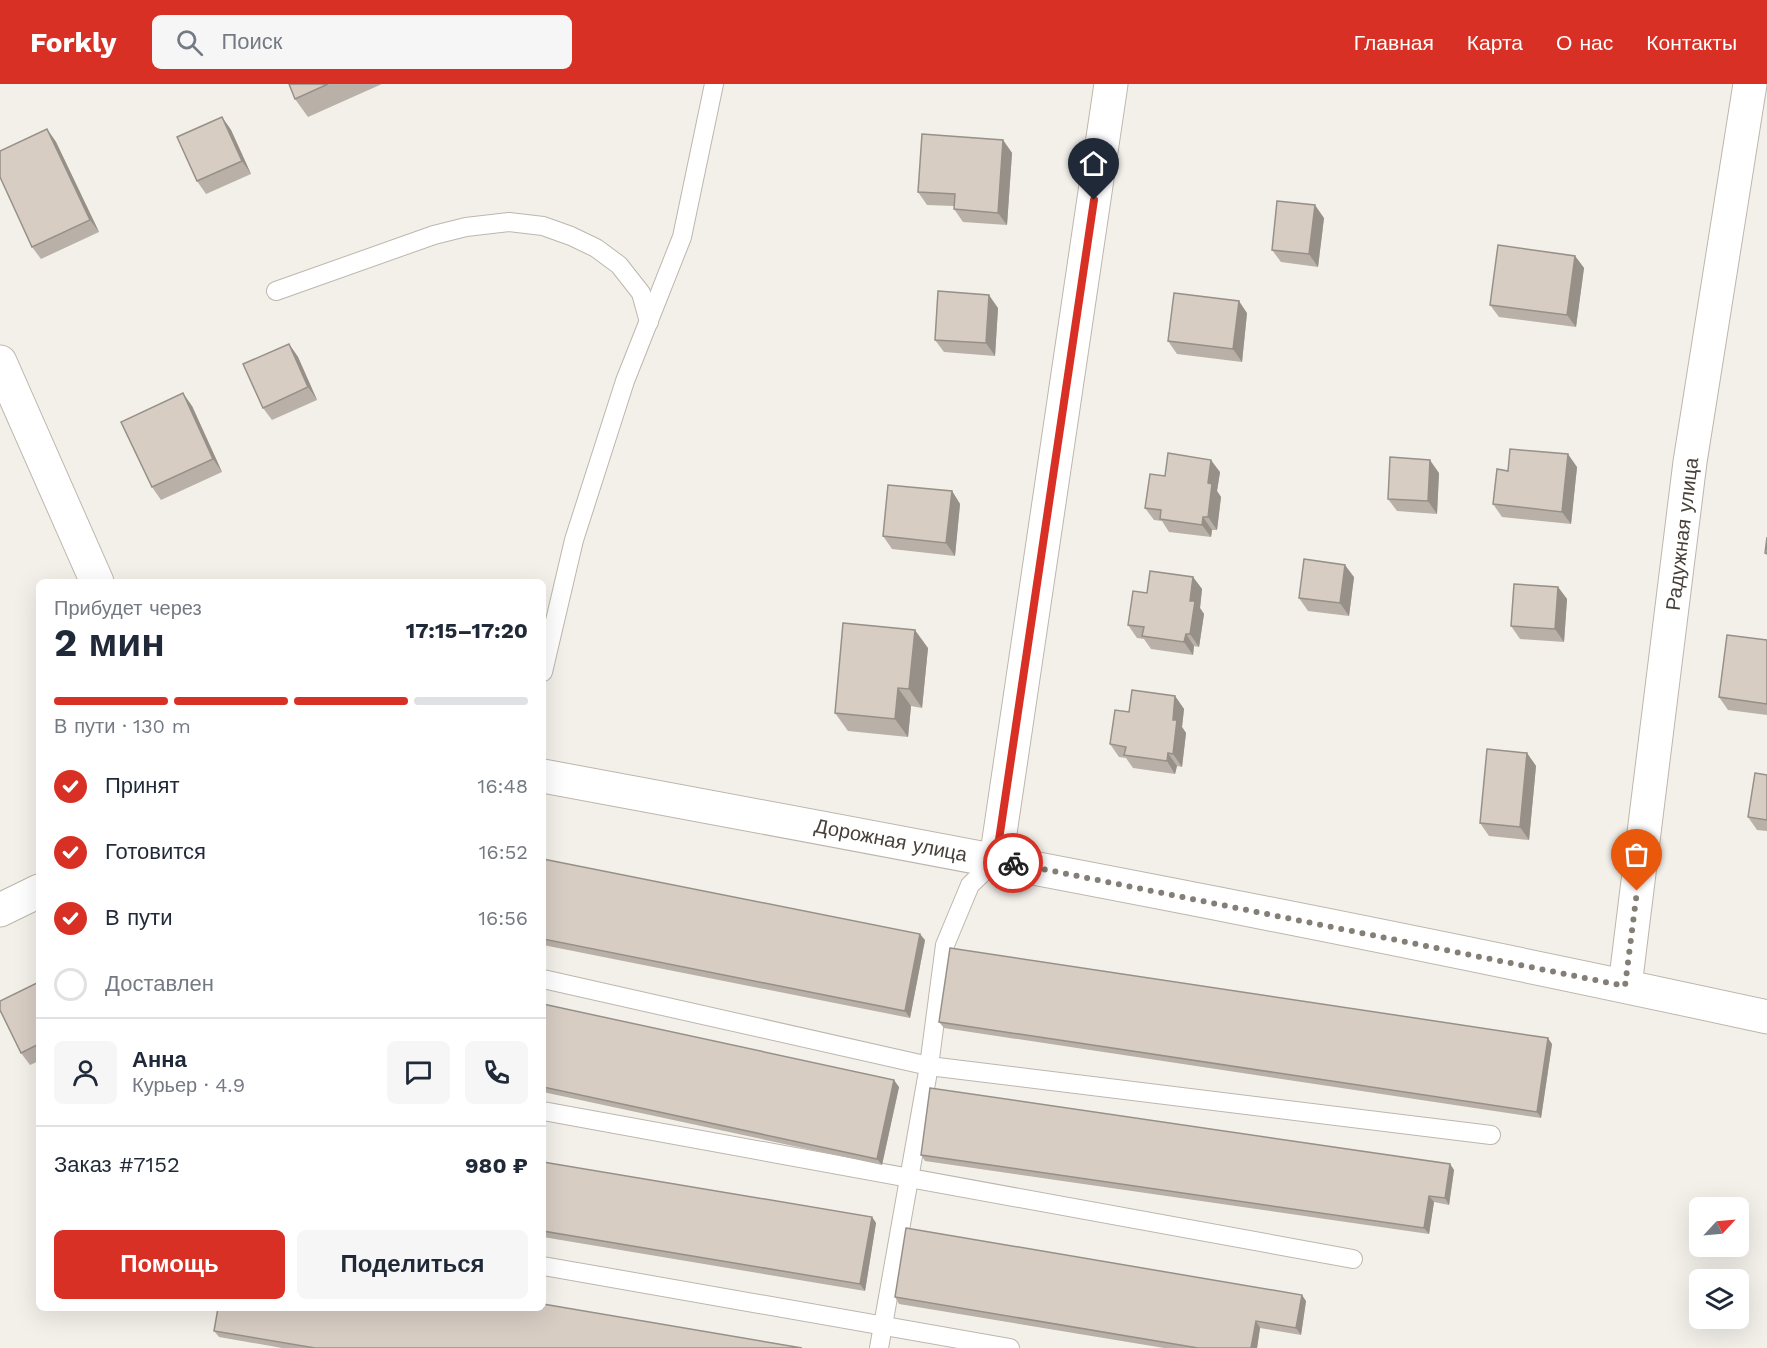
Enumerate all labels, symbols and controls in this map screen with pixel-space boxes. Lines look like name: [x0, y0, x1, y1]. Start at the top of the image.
search box: [152, 15, 572, 69]
text: Forkly: [30, 26, 116, 59]
icon: search: [173, 26, 206, 59]
text: Поиск: [221, 29, 282, 54]
text: Главная: [1354, 30, 1434, 55]
text: Карта: [1467, 30, 1523, 55]
text: О нас: [1556, 30, 1613, 55]
text: Контакты: [1646, 30, 1737, 55]
pin: [1068, 138, 1119, 200]
icon: home: [1077, 147, 1110, 180]
street label: Радужная улица: [1661, 455, 1703, 612]
text: Прибудет через: [54, 596, 202, 620]
text: 17:15–17:20: [406, 618, 528, 643]
text: 2 мин: [54, 620, 165, 665]
text: В пути · 130 m: [54, 714, 191, 738]
icon: check: [54, 770, 87, 803]
text: Принят: [105, 773, 179, 798]
text: 16:48: [478, 774, 528, 798]
street label: Дорожная улица: [813, 813, 970, 867]
pin: [1611, 829, 1662, 891]
courier: [983, 833, 1043, 893]
icon: check: [54, 836, 87, 869]
icon: bag: [1620, 838, 1653, 871]
text: Готовится: [105, 839, 206, 864]
text: 16:52: [479, 840, 528, 864]
icon: bike: [997, 847, 1030, 880]
icon: check: [54, 902, 87, 935]
text: В пути: [105, 905, 172, 930]
text: 16:56: [478, 906, 528, 930]
text: Доставлен: [105, 971, 214, 996]
button: person: [54, 1041, 117, 1104]
button: chat: [387, 1041, 450, 1104]
button: phone: [465, 1041, 528, 1104]
text: Анна: [132, 1047, 187, 1072]
text: Курьер · 4.9: [132, 1073, 245, 1097]
text: Заказ #7152: [54, 1152, 180, 1177]
text: 980 ₽: [465, 1153, 528, 1178]
north arrow: [1689, 1197, 1749, 1257]
map controls: [1689, 1197, 1749, 1329]
button: Помощь: [54, 1230, 285, 1299]
button: Поделиться: [297, 1230, 528, 1299]
button: layers: [1689, 1269, 1749, 1329]

